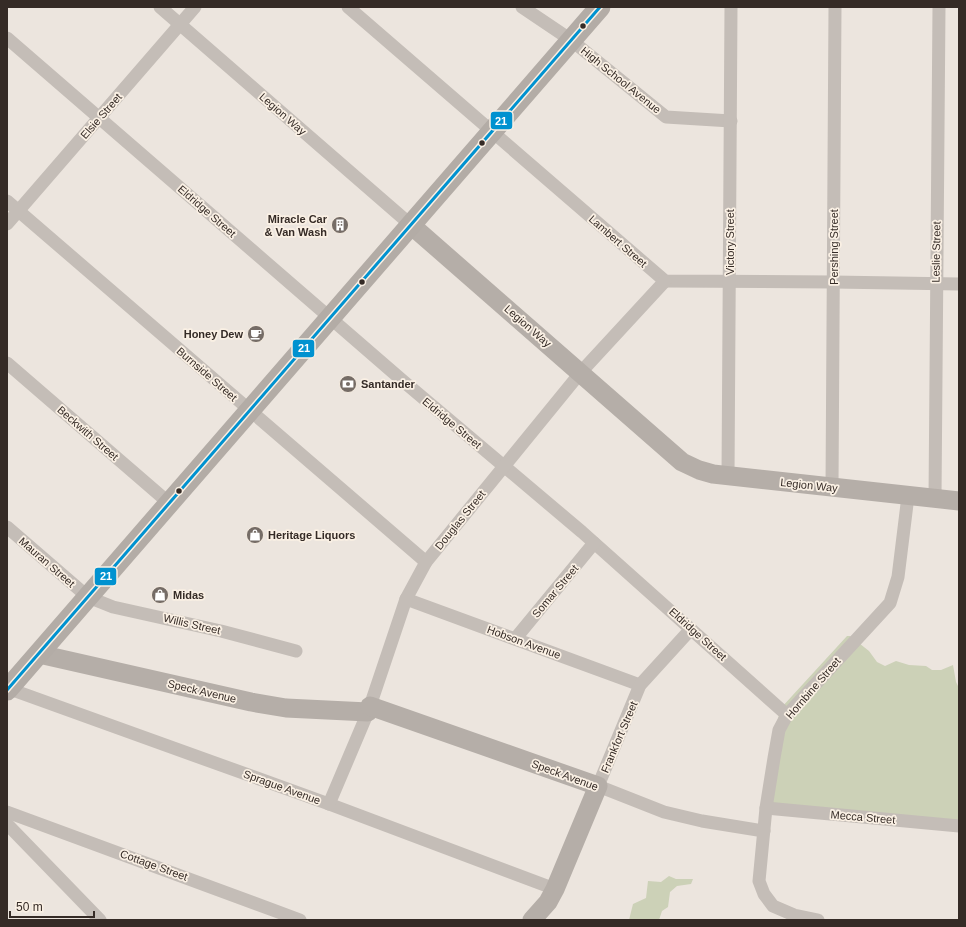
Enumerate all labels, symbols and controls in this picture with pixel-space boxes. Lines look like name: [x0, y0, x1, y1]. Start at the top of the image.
unlabelled marker: [578, 21, 588, 31]
street label: High School Avenue: [579, 44, 663, 116]
street label: Elsie Street: [78, 91, 124, 141]
street label: Legion Way: [257, 91, 309, 138]
line badge: 21: [490, 111, 513, 130]
text: 21: [495, 115, 507, 127]
unlabelled marker: [477, 138, 487, 148]
street label: Eldridge Street: [176, 183, 238, 239]
street label: Victory Street: [724, 209, 736, 275]
street label: Pershing Street: [828, 209, 840, 285]
place label: Miracle Car & Van Wash: [264, 213, 328, 238]
street label: Lambert Street: [587, 213, 649, 269]
building icon: Miracle Car & Van Wash: [330, 215, 350, 235]
street label: Leslie Street: [929, 221, 943, 283]
unlabelled marker: [357, 277, 367, 287]
street label: Legion Way: [502, 303, 554, 350]
cafe icon: Honey Dew: [246, 324, 266, 344]
place label: Honey Dew: [184, 328, 243, 340]
line badge: 21: [292, 339, 315, 358]
text: 21: [298, 342, 310, 354]
street label: Burnside Street: [174, 345, 240, 403]
bank icon: Santander: [338, 374, 358, 394]
place label: Santander: [361, 378, 416, 390]
street label: Eldridge Street: [420, 395, 484, 451]
street label: Beckwith Street: [55, 403, 121, 463]
street label: Legion Way: [780, 476, 839, 494]
unlabelled marker: [174, 486, 184, 496]
street label: Douglas Street: [432, 488, 488, 552]
shop icon: Heritage Liquors: [245, 525, 265, 545]
place label: Heritage Liquors: [268, 529, 355, 541]
street label: Mauran Street: [17, 535, 77, 589]
street label: Somar Street: [530, 562, 580, 620]
line badge: 21: [94, 567, 117, 586]
text: 21: [100, 570, 112, 582]
shop icon: Midas: [150, 585, 170, 605]
place label: Midas: [173, 589, 204, 601]
street label: Eldridge Street: [667, 605, 729, 663]
street label: Willis Street: [162, 612, 222, 636]
street label: Hobson Avenue: [486, 623, 562, 661]
street label: Hornbine Street: [783, 655, 843, 721]
street label: Speck Avenue: [166, 677, 238, 705]
street label: Frankfort Street: [599, 699, 639, 775]
street label: Speck Avenue: [530, 757, 600, 793]
street label: Sprague Avenue: [242, 767, 322, 807]
street label: Mecca Street: [830, 808, 896, 826]
street label: Cottage Street: [119, 847, 189, 883]
scale bar: [10, 893, 94, 919]
text: 50 m: [16, 900, 43, 914]

